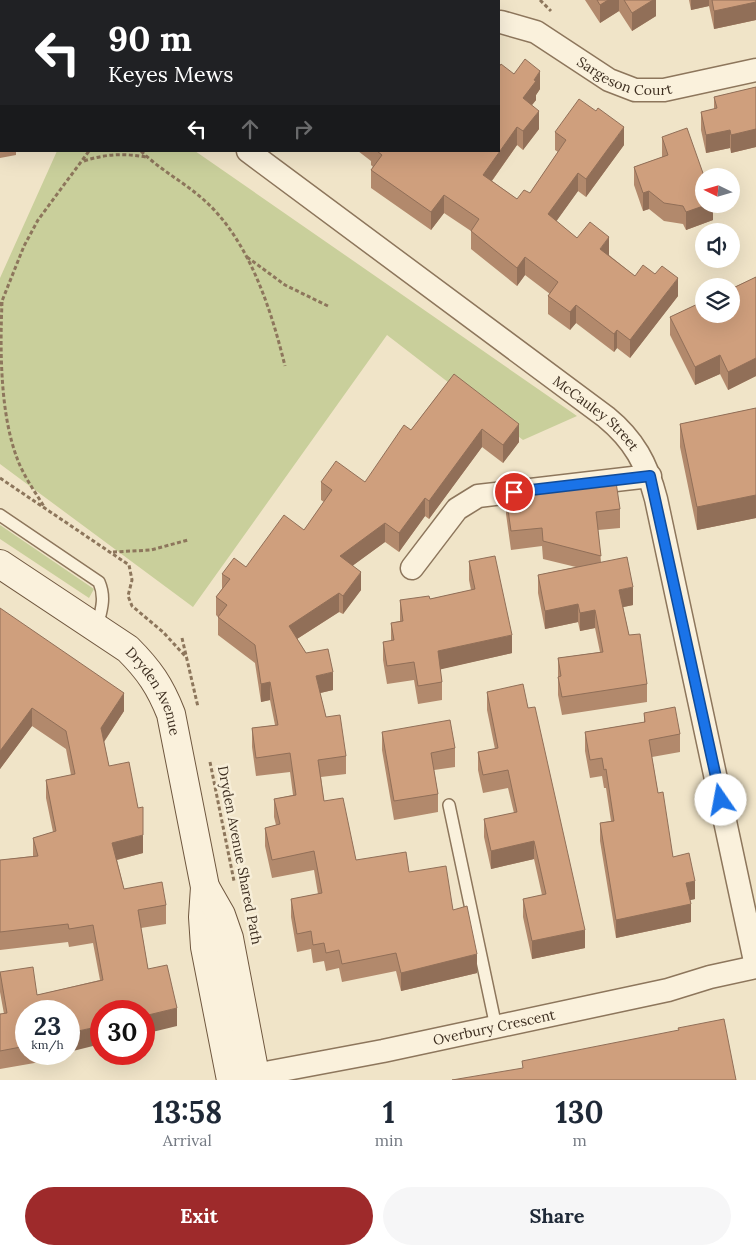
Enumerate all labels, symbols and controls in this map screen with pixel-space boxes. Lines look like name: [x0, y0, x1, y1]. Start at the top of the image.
text: 90 m: [108, 16, 192, 61]
icon: left: [25, 20, 90, 85]
street label: Sargeson Court: [574, 52, 674, 99]
text: Keyes Mews: [108, 60, 234, 88]
icon: left: [183, 115, 211, 143]
icon: ahead: [236, 115, 264, 143]
icon: right: [289, 115, 317, 143]
north arrow: [695, 168, 740, 212]
map controls: [695, 168, 740, 323]
button: sound: [695, 223, 740, 268]
button: layers: [695, 278, 740, 323]
street label: McCauley Street: [549, 372, 643, 455]
pin: [493, 471, 535, 513]
icon: arrive: [500, 478, 528, 506]
street label: Dryden Avenue: [122, 643, 184, 737]
street label: Dryden Avenue Shared Path: [214, 764, 266, 946]
position arrow: [694, 773, 746, 825]
speed limit sign: 30: [90, 1000, 155, 1065]
street label: Overbury Crescent: [431, 1005, 557, 1049]
text: 23: [34, 1010, 61, 1042]
text: km/h: [31, 1037, 64, 1052]
text: 13:58: [152, 1093, 222, 1131]
text: 1: [383, 1093, 395, 1131]
text: 130: [556, 1093, 604, 1131]
text: Arrival: [163, 1130, 212, 1150]
text: min: [375, 1130, 403, 1150]
text: m: [572, 1130, 587, 1150]
button: Exit: [25, 1187, 373, 1245]
button: Share: [383, 1187, 731, 1245]

